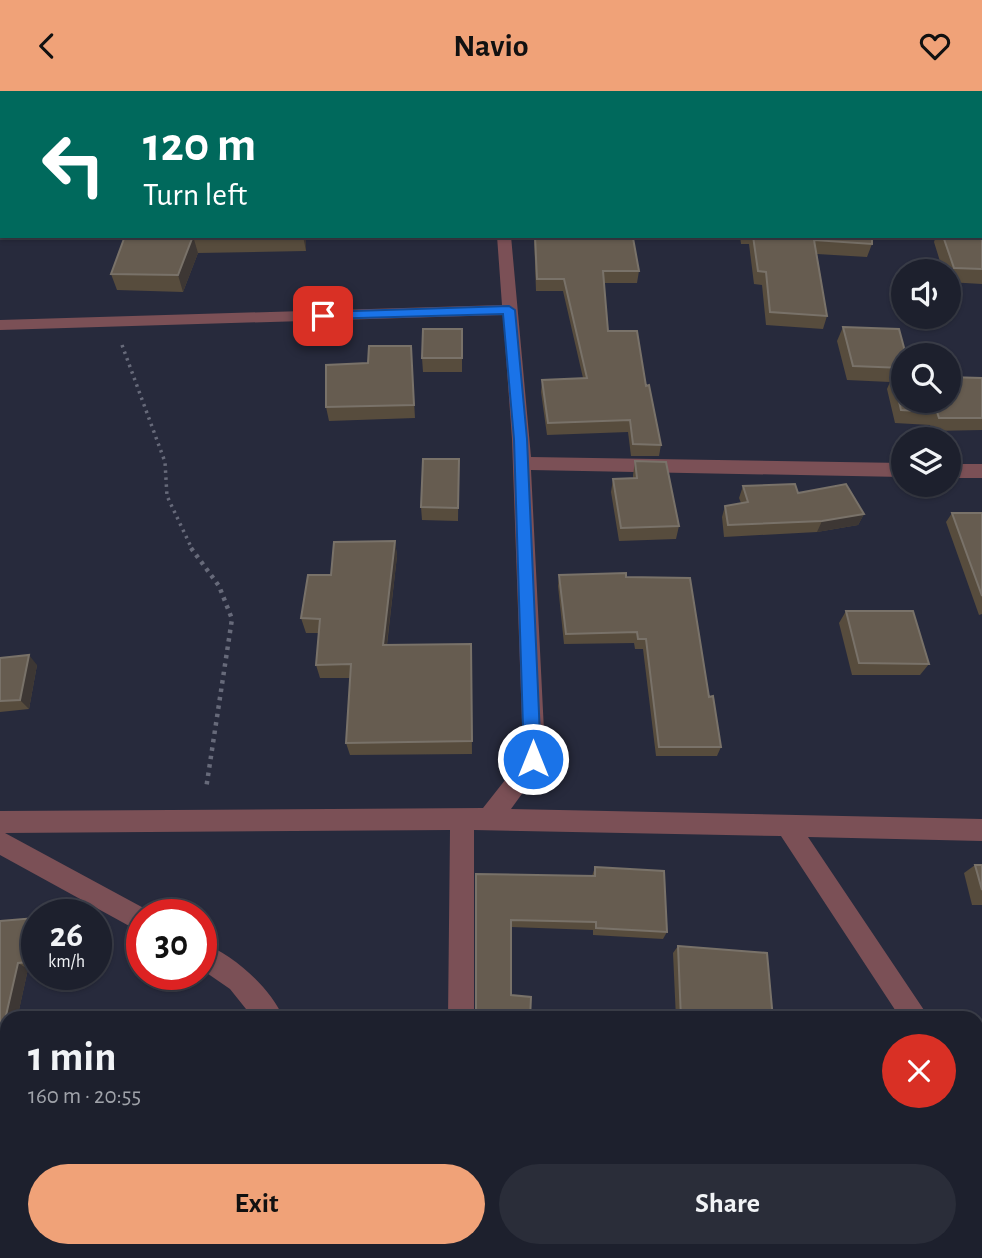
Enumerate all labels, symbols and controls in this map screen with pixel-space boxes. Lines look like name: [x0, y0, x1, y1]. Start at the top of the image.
icon: back: [28, 27, 66, 65]
icon: heart: [916, 27, 954, 65]
text: Navio: [453, 30, 529, 62]
icon: left: [28, 119, 119, 210]
text: 120 m: [143, 121, 256, 170]
text: Turn left: [143, 179, 247, 211]
map controls: [891, 259, 961, 497]
button: sound: [891, 259, 961, 329]
pin: [293, 286, 353, 346]
icon: arrive: [304, 297, 342, 335]
button: search: [891, 343, 961, 413]
button: layers: [891, 427, 961, 497]
position arrow: [496, 722, 570, 796]
speed limit sign: 30: [126, 899, 217, 990]
text: 26: [50, 918, 83, 953]
text: km/h: [48, 953, 85, 971]
button: close: [882, 1034, 956, 1108]
text: 1 min: [28, 1036, 117, 1078]
text: 160 m · 20:55: [28, 1085, 141, 1108]
button: Exit: [28, 1164, 485, 1244]
button: Share: [499, 1164, 956, 1244]

